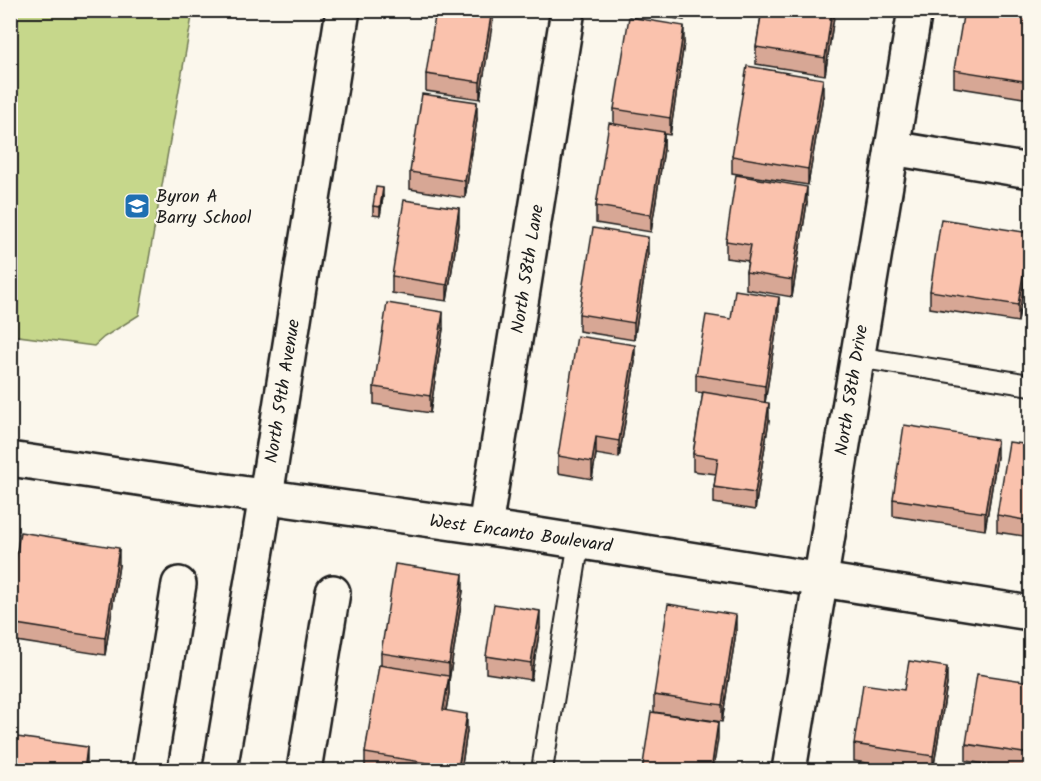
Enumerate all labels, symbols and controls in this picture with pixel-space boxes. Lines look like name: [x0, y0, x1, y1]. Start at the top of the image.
place label: Byron A Barry School: [156, 183, 252, 233]
school or university icon: Byron A Barry School: [122, 191, 152, 221]
street label: North 58th Lane: [504, 203, 553, 336]
street label: North 59th Avenue: [258, 317, 309, 465]
street label: North 58th Drive: [828, 323, 877, 458]
street label: West Encanto Boulevard: [428, 507, 615, 562]

